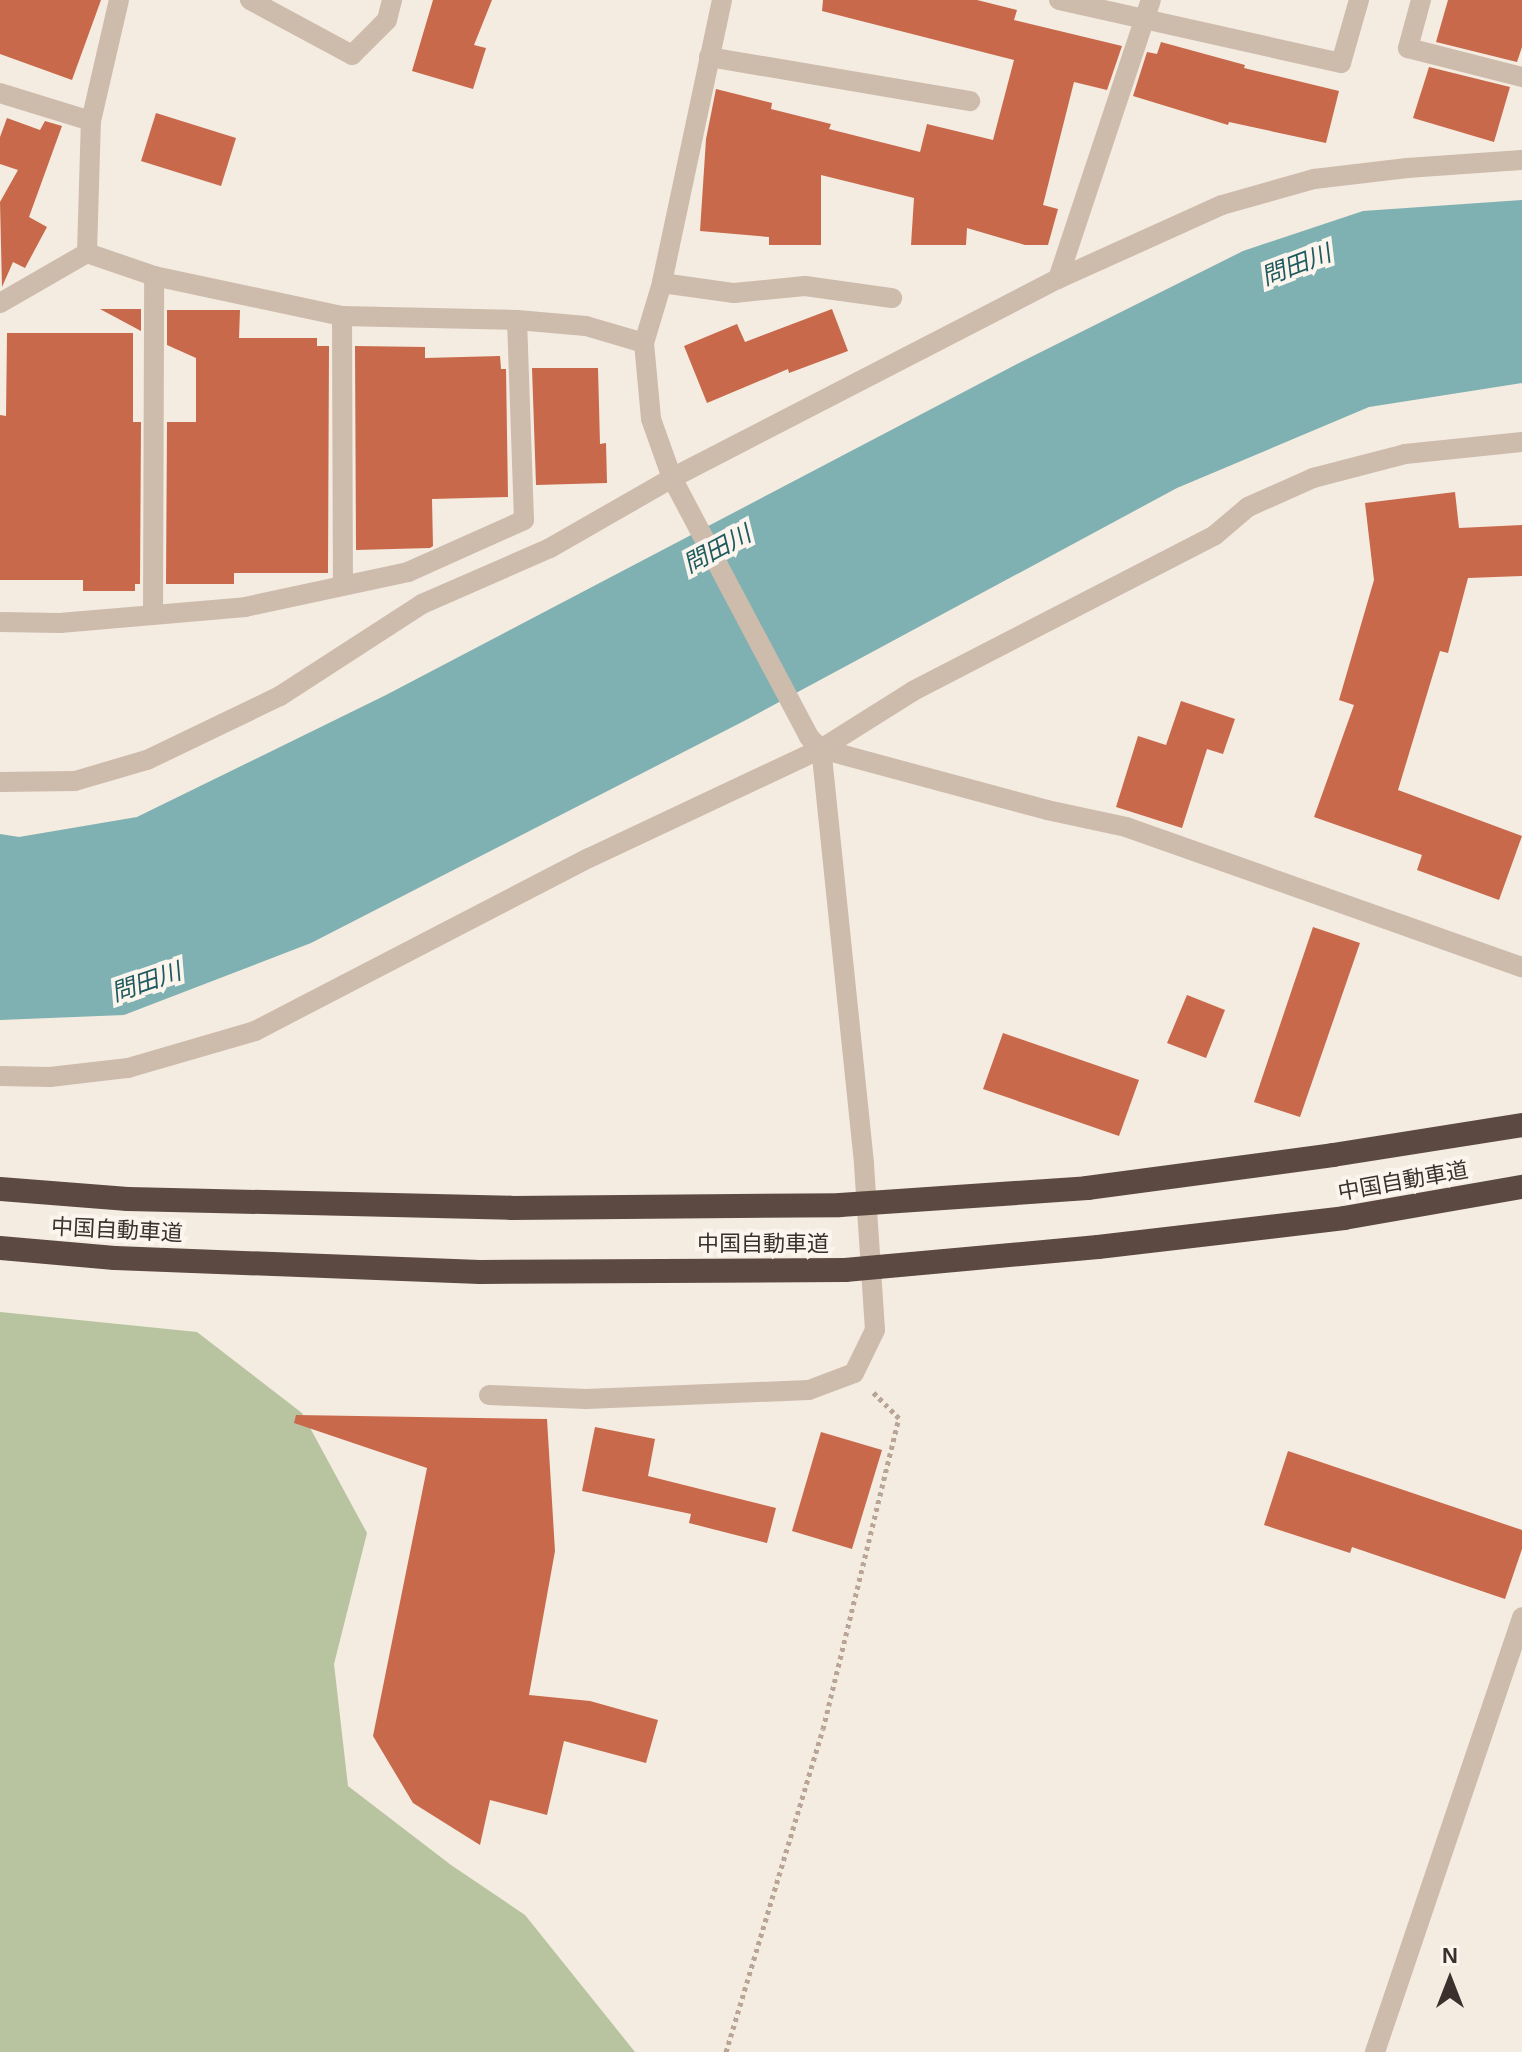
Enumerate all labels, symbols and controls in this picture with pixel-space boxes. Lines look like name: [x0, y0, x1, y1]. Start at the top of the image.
water label: 問田川: [1257, 239, 1335, 291]
water label: 問田川: [678, 519, 756, 579]
water label: 問田川: [107, 957, 185, 1007]
street label: 中国自動車道: [1336, 1157, 1470, 1205]
street label: 中国自動車道: [50, 1213, 184, 1247]
street label: 中国自動車道: [697, 1231, 829, 1257]
north arrow: [1410, 1940, 1490, 2020]
text: N: [1442, 1943, 1458, 1968]

